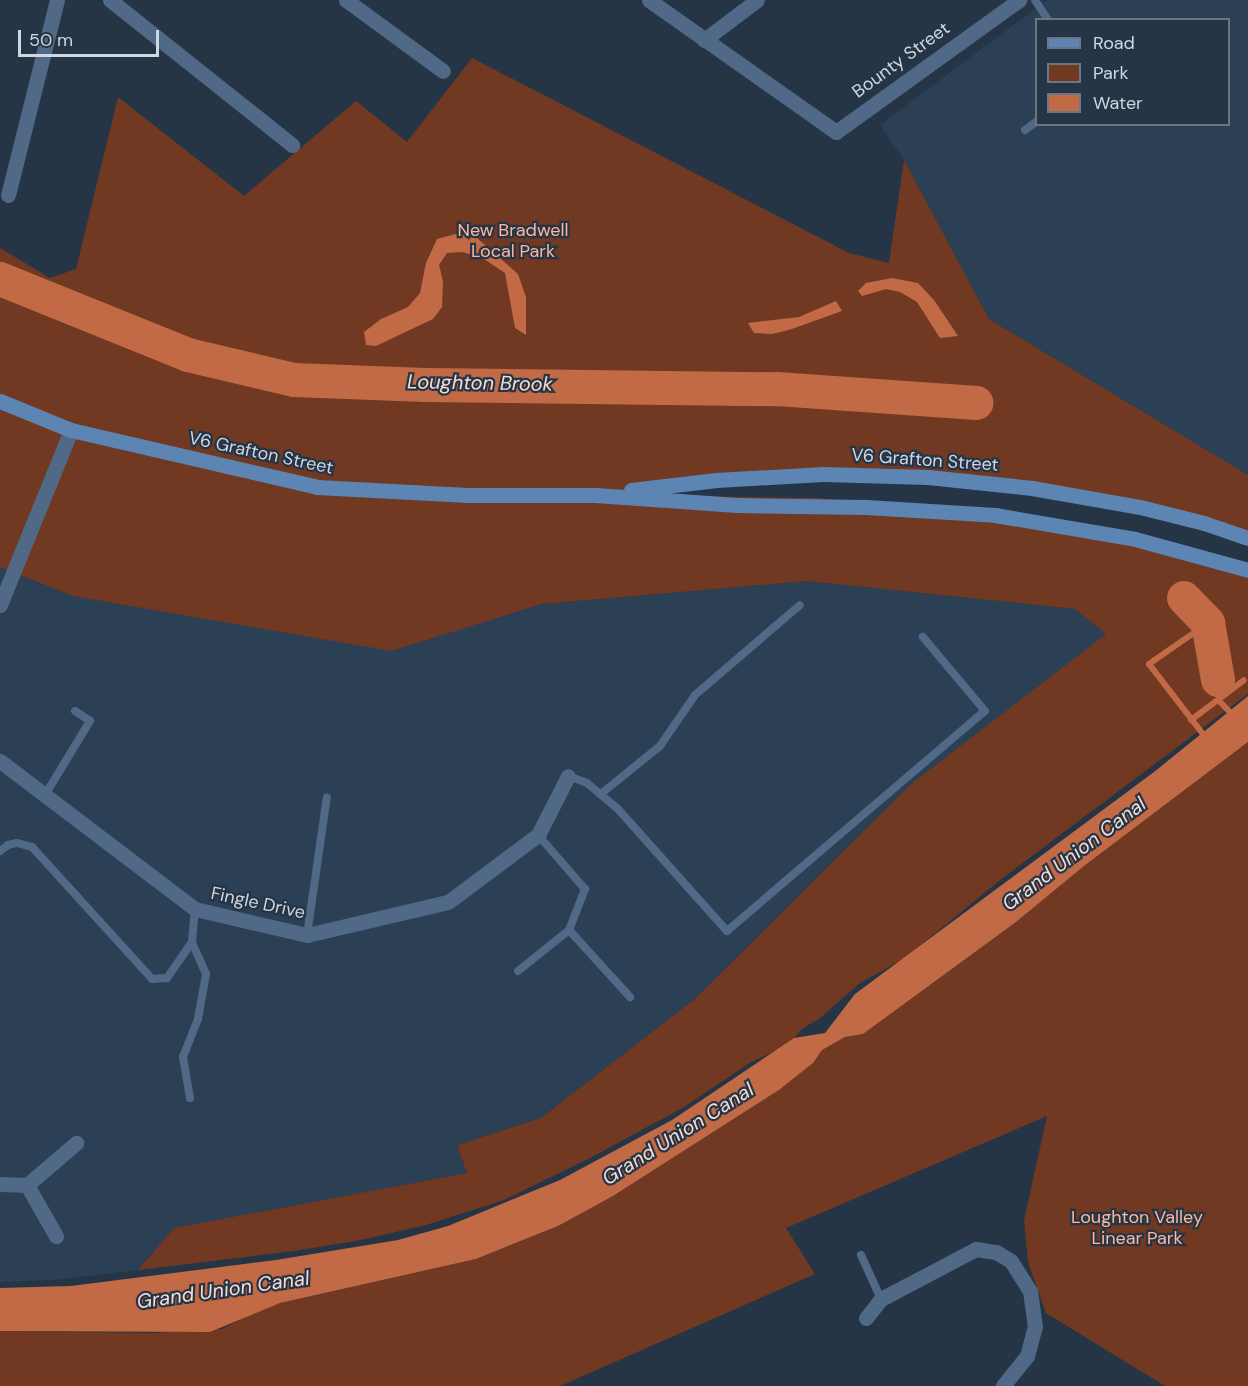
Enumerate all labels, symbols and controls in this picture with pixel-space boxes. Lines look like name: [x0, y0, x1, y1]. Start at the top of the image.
street label: Bounty Street: [848, 17, 954, 103]
scale bar: [21, 18, 162, 56]
legend: [1035, 18, 1230, 126]
text: 50 m: [29, 28, 73, 52]
text: Road: [1093, 31, 1135, 55]
text: Park: [1093, 61, 1129, 85]
text: Water: [1093, 91, 1143, 115]
park label: New Bradwell Local Park: [457, 220, 569, 262]
water label: Loughton Brook: [407, 370, 553, 396]
street label: V6 Grafton Street: [187, 427, 335, 479]
street label: V6 Grafton Street: [851, 444, 999, 476]
water label: Grand Union Canal: [997, 792, 1151, 916]
street label: Fingle Drive: [209, 882, 307, 924]
water label: Grand Union Canal: [598, 1078, 758, 1190]
park label: Loughton Valley Linear Park: [1071, 1207, 1203, 1250]
water label: Grand Union Canal: [135, 1266, 311, 1314]

